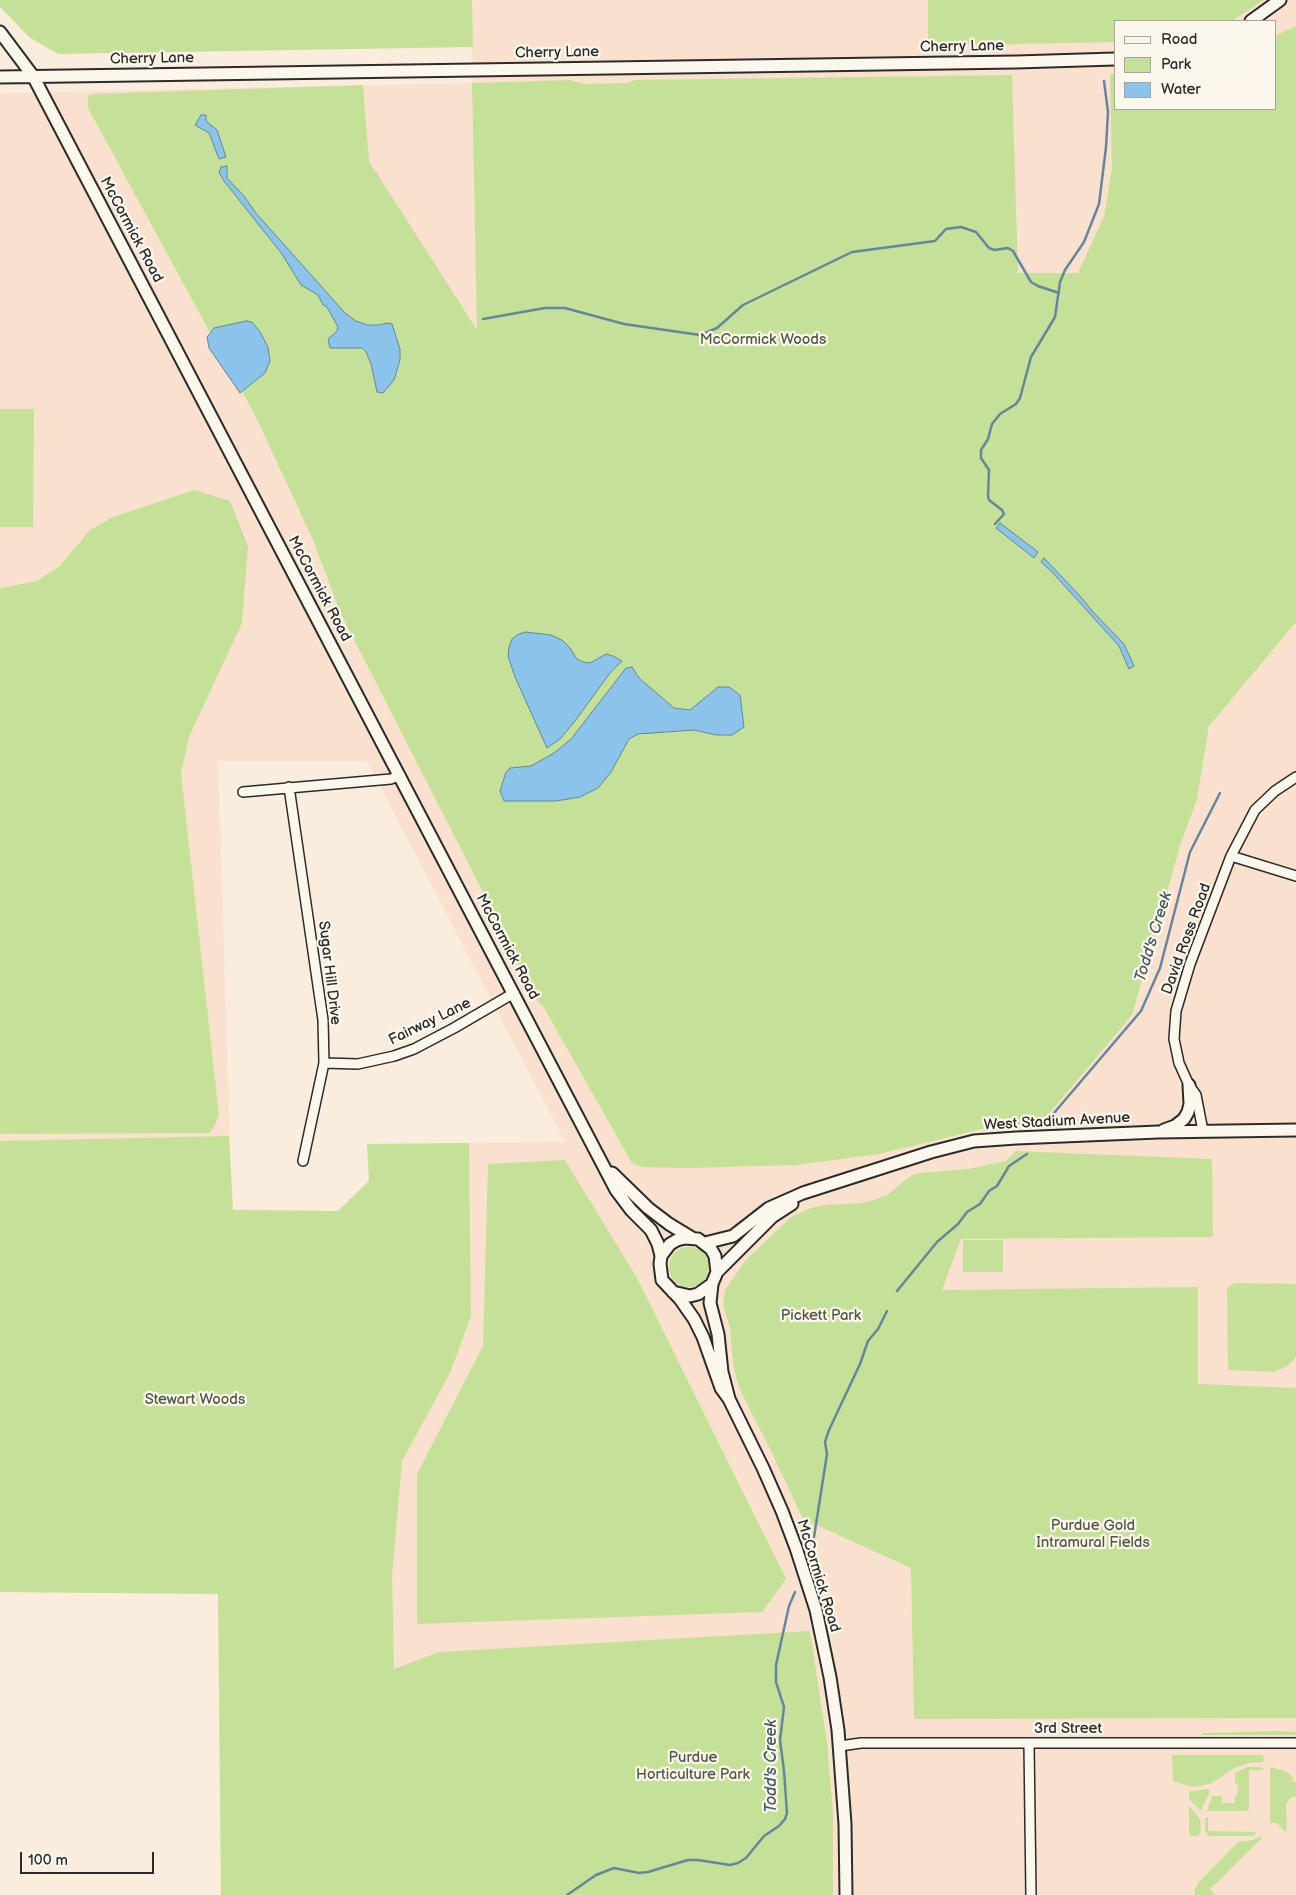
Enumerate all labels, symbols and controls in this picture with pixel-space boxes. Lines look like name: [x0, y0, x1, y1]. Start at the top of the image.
legend: [1114, 20, 1276, 110]
text: Road: [1161, 30, 1197, 49]
street label: Cherry Lane: [920, 37, 1004, 57]
street label: Cherry Lane: [515, 43, 599, 63]
street label: Cherry Lane: [110, 49, 194, 69]
text: Park: [1161, 55, 1191, 74]
text: Water: [1161, 80, 1201, 99]
street label: McCormick Road: [96, 174, 166, 286]
park label: McCormick Woods: [700, 331, 826, 349]
street label: McCormick Road: [284, 533, 354, 645]
street label: David Ross Road: [1159, 881, 1215, 997]
water label: Todd's Creek: [1131, 890, 1177, 984]
street label: McCormick Road: [472, 891, 542, 1003]
street label: Sugar Hill Drive: [314, 920, 344, 1026]
street label: Fairway Lane: [386, 994, 474, 1050]
street label: West Stadium Avenue: [983, 1109, 1131, 1135]
park label: Pickett Park: [781, 1307, 861, 1325]
park label: Stewart Woods: [145, 1391, 245, 1409]
street label: McCormick Road: [792, 1517, 844, 1635]
park label: Purdue Gold Intramural Fields: [1036, 1517, 1150, 1552]
water label: Todd's Creek: [762, 1719, 782, 1813]
street label: 3rd Street: [1034, 1720, 1102, 1738]
park label: Purdue Horticulture Park: [636, 1749, 750, 1784]
scale bar: [22, 1842, 156, 1874]
text: 100 m: [28, 1851, 68, 1870]

